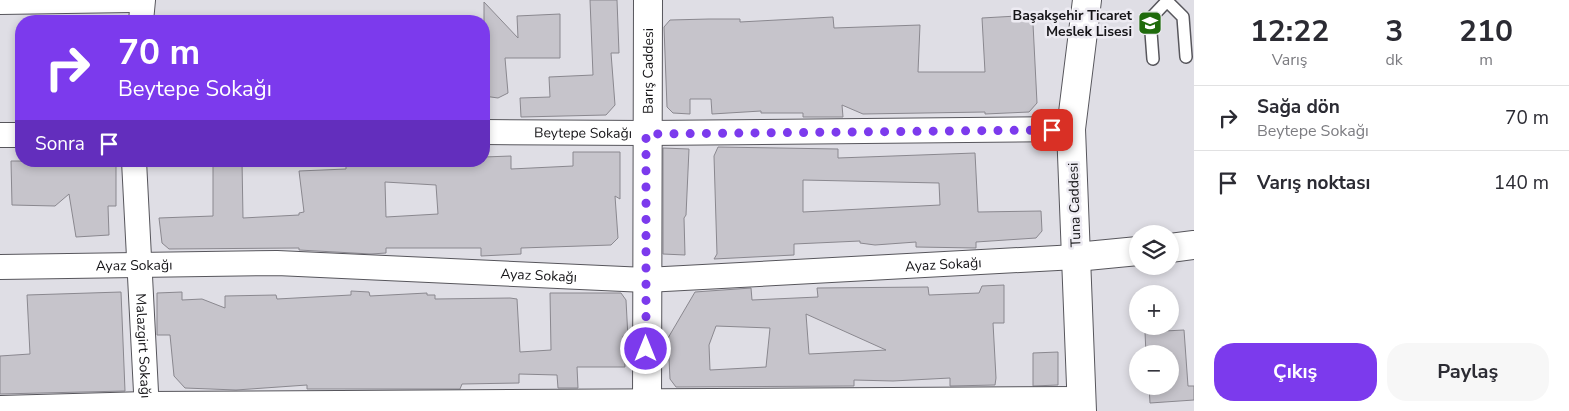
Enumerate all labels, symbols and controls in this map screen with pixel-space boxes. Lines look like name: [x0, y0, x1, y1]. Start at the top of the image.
place label: Başakşehir Ticaret Meslek Lisesi: [1013, 6, 1133, 41]
school or university icon: Başakşehir Ticaret Meslek Lisesi: [1137, 10, 1163, 36]
text: 12:22: [1250, 11, 1329, 52]
text: 3: [1385, 11, 1403, 52]
text: 210: [1459, 11, 1513, 52]
street label: Barış Caddesi: [639, 28, 658, 114]
text: 70 m: [118, 29, 200, 76]
icon: right: [35, 35, 100, 100]
text: Varış: [1272, 49, 1307, 71]
text: dk: [1386, 49, 1403, 71]
text: m: [1479, 49, 1493, 71]
text: Beytepe Sokağı: [118, 74, 272, 104]
text: Sağa dön: [1257, 94, 1340, 120]
icon: right: [1214, 104, 1242, 132]
text: 70 m: [1505, 105, 1549, 131]
pin: [1031, 109, 1073, 151]
icon: arrive: [1038, 116, 1066, 144]
text: Beytepe Sokağı: [1257, 120, 1369, 142]
street label: Beytepe Sokağı: [534, 123, 632, 143]
icon: arrive: [95, 130, 123, 158]
text: Sonra: [35, 131, 85, 157]
street label: Tuna Caddesi: [1064, 162, 1085, 248]
icon: arrive: [1214, 169, 1242, 197]
text: Varış noktası: [1257, 170, 1370, 196]
text: 140 m: [1494, 170, 1549, 196]
map controls: [1129, 225, 1179, 395]
button: layers: [1129, 225, 1179, 275]
street label: Ayaz Sokağı: [904, 253, 982, 276]
street label: Ayaz Sokağı: [96, 256, 172, 276]
street label: Ayaz Sokağı: [500, 264, 577, 287]
button: +: [1129, 285, 1179, 335]
street label: Malazgirt Sokağı: [131, 293, 155, 399]
position arrow: [619, 322, 671, 374]
button: Çıkış: [1214, 343, 1377, 401]
button: Paylaş: [1387, 343, 1549, 401]
button: −: [1129, 345, 1179, 395]

